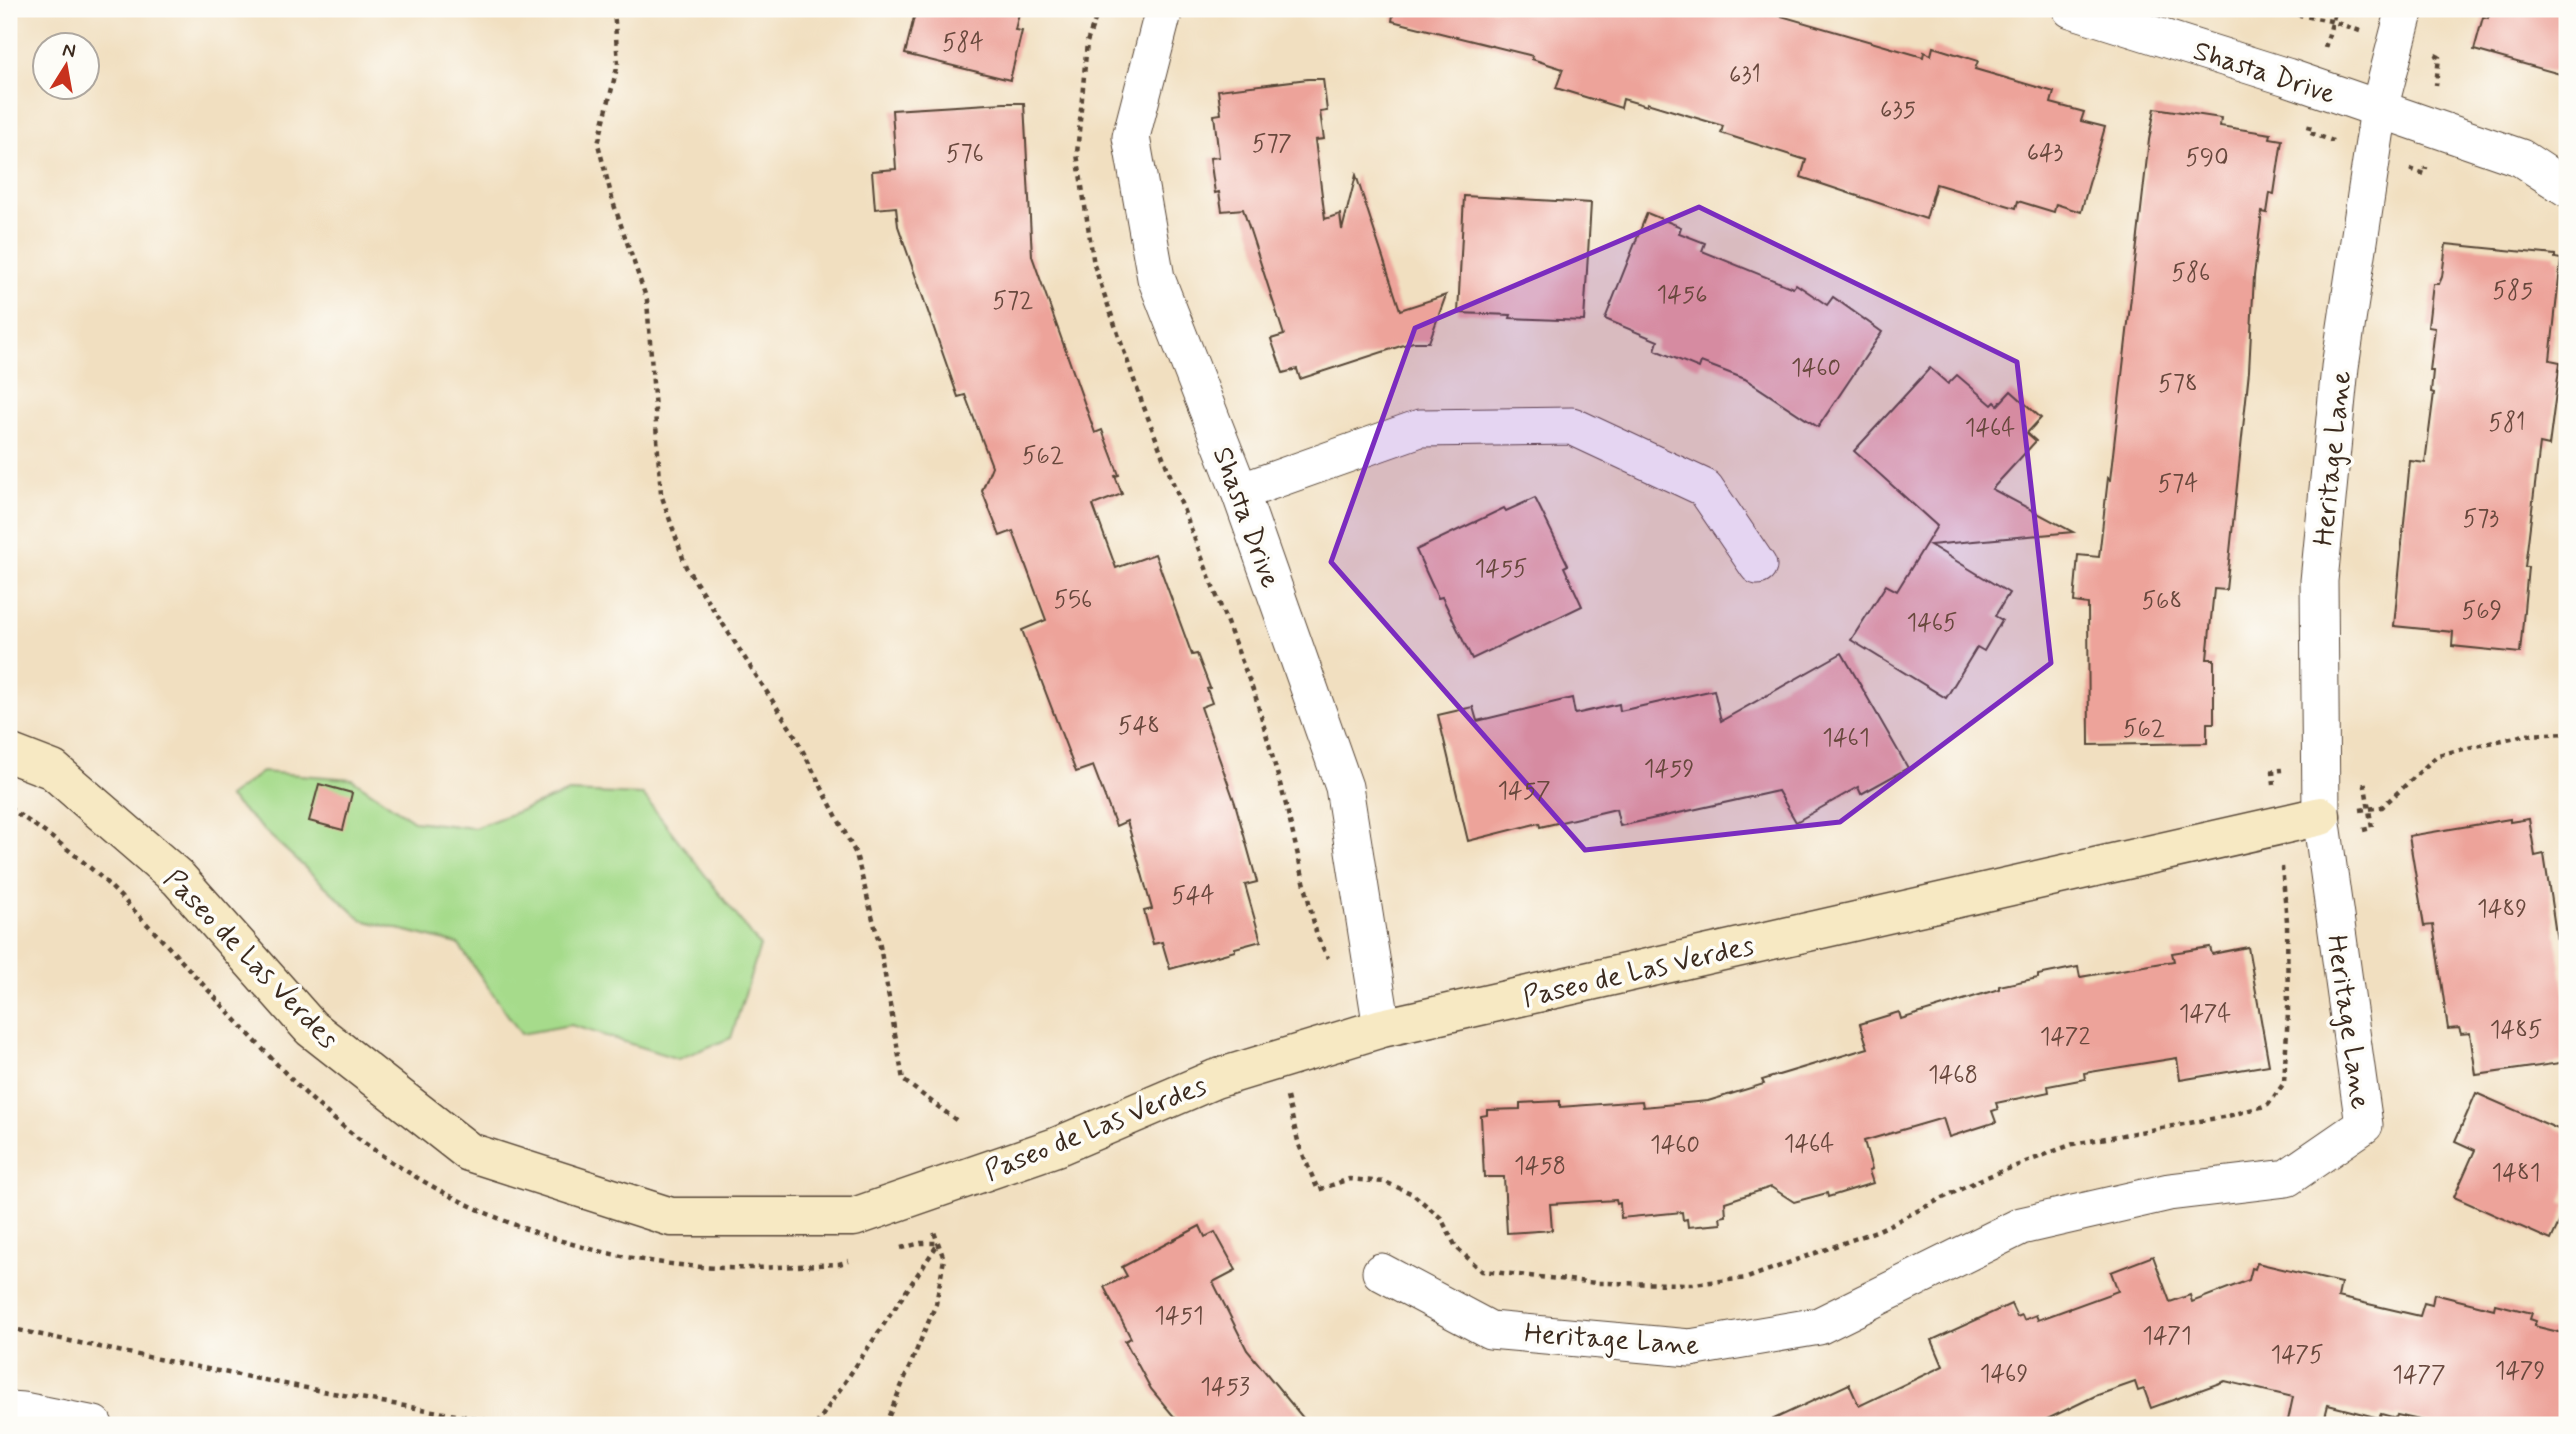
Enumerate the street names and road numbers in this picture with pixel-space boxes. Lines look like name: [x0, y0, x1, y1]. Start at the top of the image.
street label: Shasta Drive: [2188, 33, 2340, 114]
street label: Heritage Lane: [2306, 369, 2361, 548]
street label: Shasta Drive: [1203, 442, 1288, 594]
street label: Paseo de Las Verdes: [155, 862, 346, 1058]
street label: Paseo de Las Verdes: [1519, 928, 1758, 1017]
street label: Heritage Lane: [2317, 933, 2378, 1112]
street label: Paseo de Las Verdes: [980, 1068, 1212, 1191]
street label: Heritage Lane: [1523, 1316, 1701, 1365]

